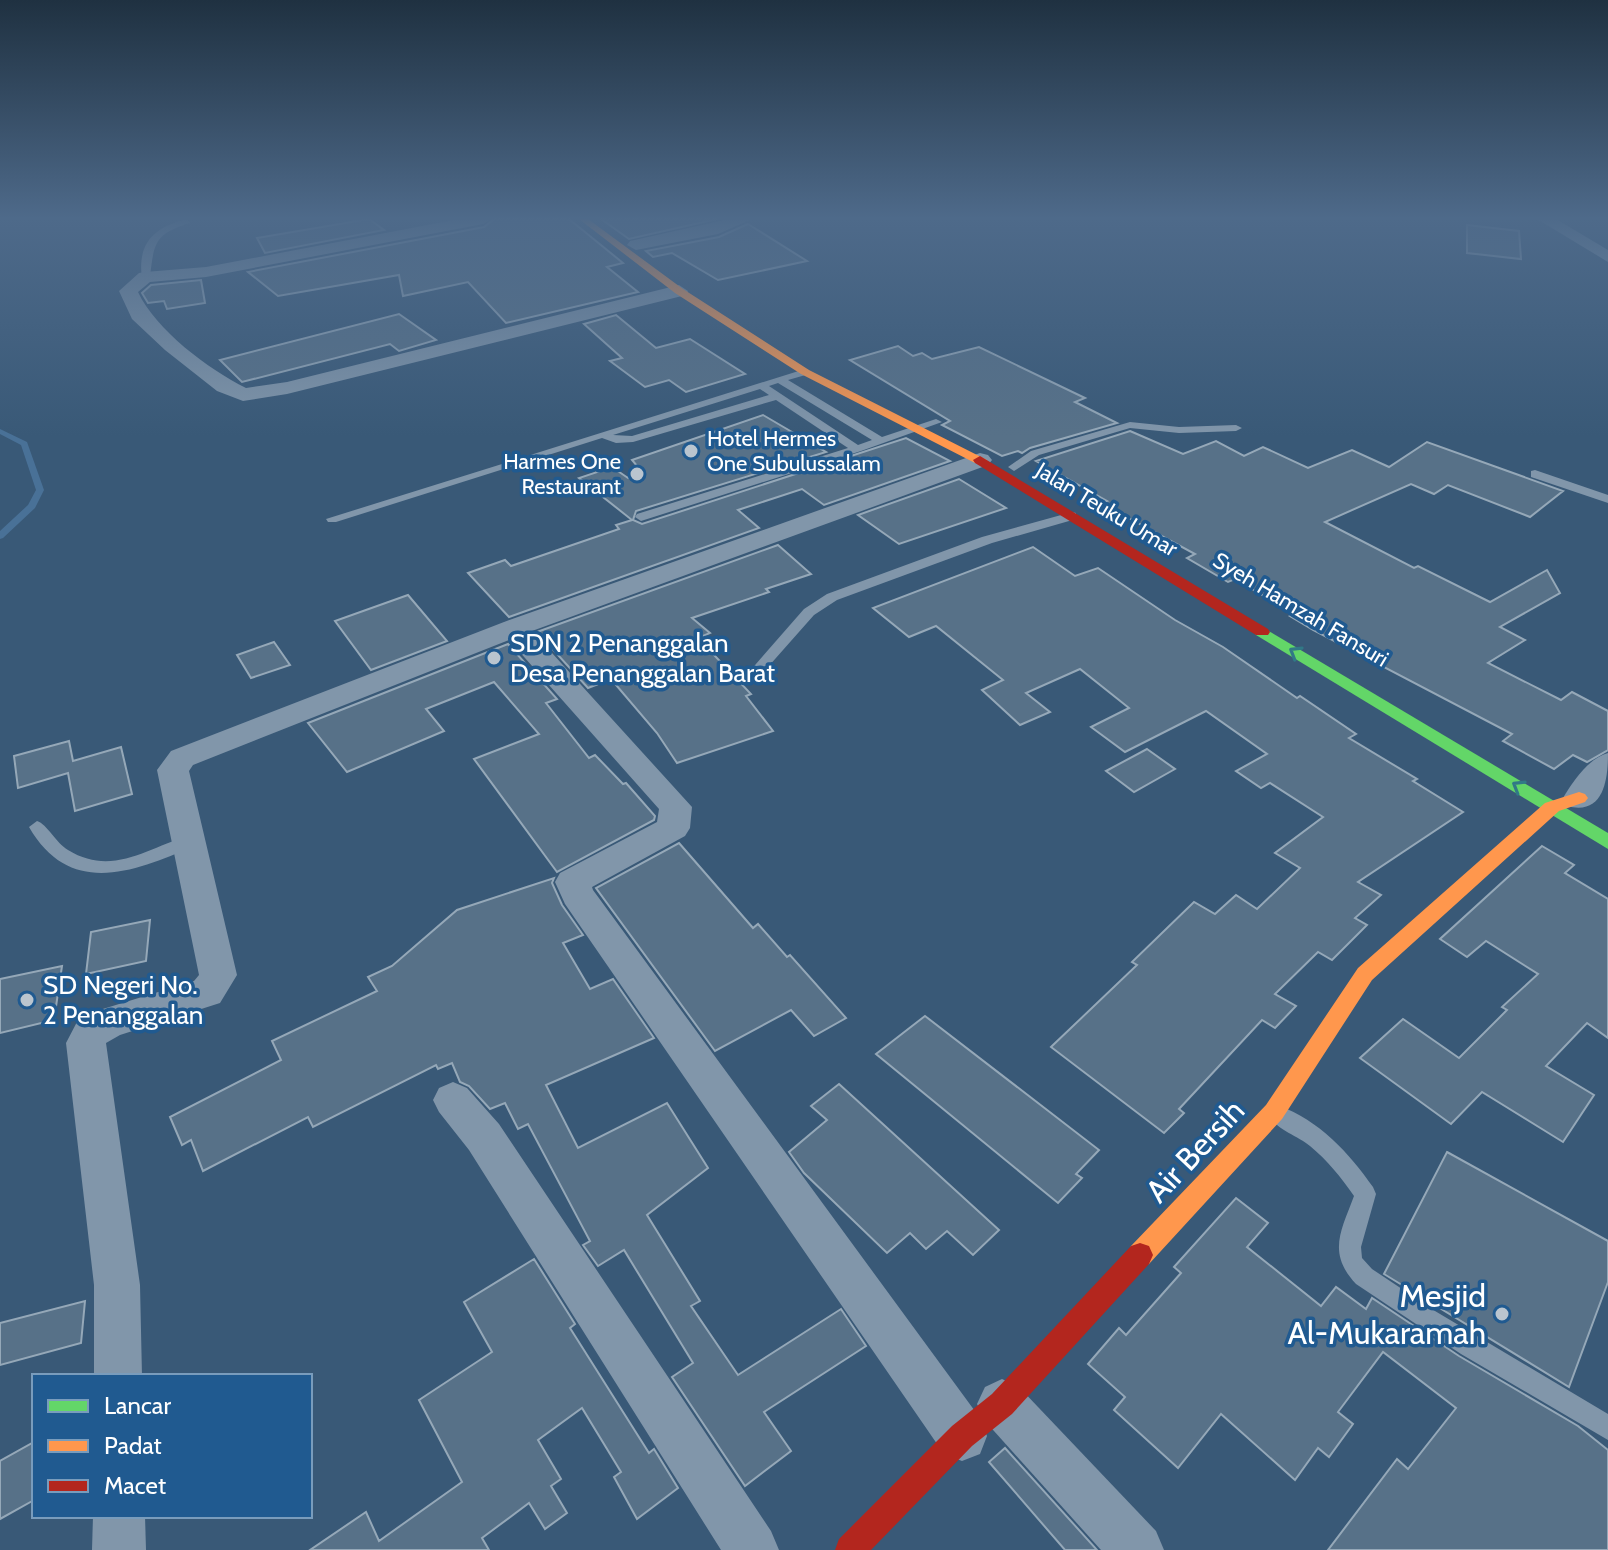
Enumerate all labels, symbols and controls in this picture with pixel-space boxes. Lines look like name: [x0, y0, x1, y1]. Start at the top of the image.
place label: Hotel Hermes One Subulussalam: [707, 425, 881, 477]
marker: Hotel Hermes One Subulussalam: [682, 442, 700, 460]
place label: Harmes One Restaurant: [503, 448, 622, 500]
street label: Jalan Teuku Umar: [1030, 456, 1182, 562]
marker: Harmes One Restaurant: [628, 465, 646, 483]
street label: Syeh Hamzah Fansuri: [1208, 546, 1393, 672]
place label: SDN 2 Penanggalan Desa Penanggalan Barat: [510, 627, 775, 689]
one-way arrow: [1289, 646, 1304, 661]
marker: SDN 2 Penanggalan Desa Penanggalan Barat: [485, 649, 503, 667]
one-way arrow: [1512, 780, 1527, 796]
place label: SD Negeri No. 2 Penanggalan: [43, 969, 203, 1031]
marker: SD Negeri No. 2 Penanggalan: [18, 991, 36, 1009]
street label: Air Bersih: [1137, 1091, 1252, 1210]
place label: Mesjid Al-Mukaramah: [1287, 1276, 1486, 1352]
marker: Mesjid Al-Mukaramah: [1493, 1305, 1511, 1323]
legend: [32, 1374, 312, 1518]
text: Lancar: [104, 1391, 171, 1420]
text: Padat: [104, 1431, 162, 1460]
text: Macet: [104, 1471, 166, 1500]

